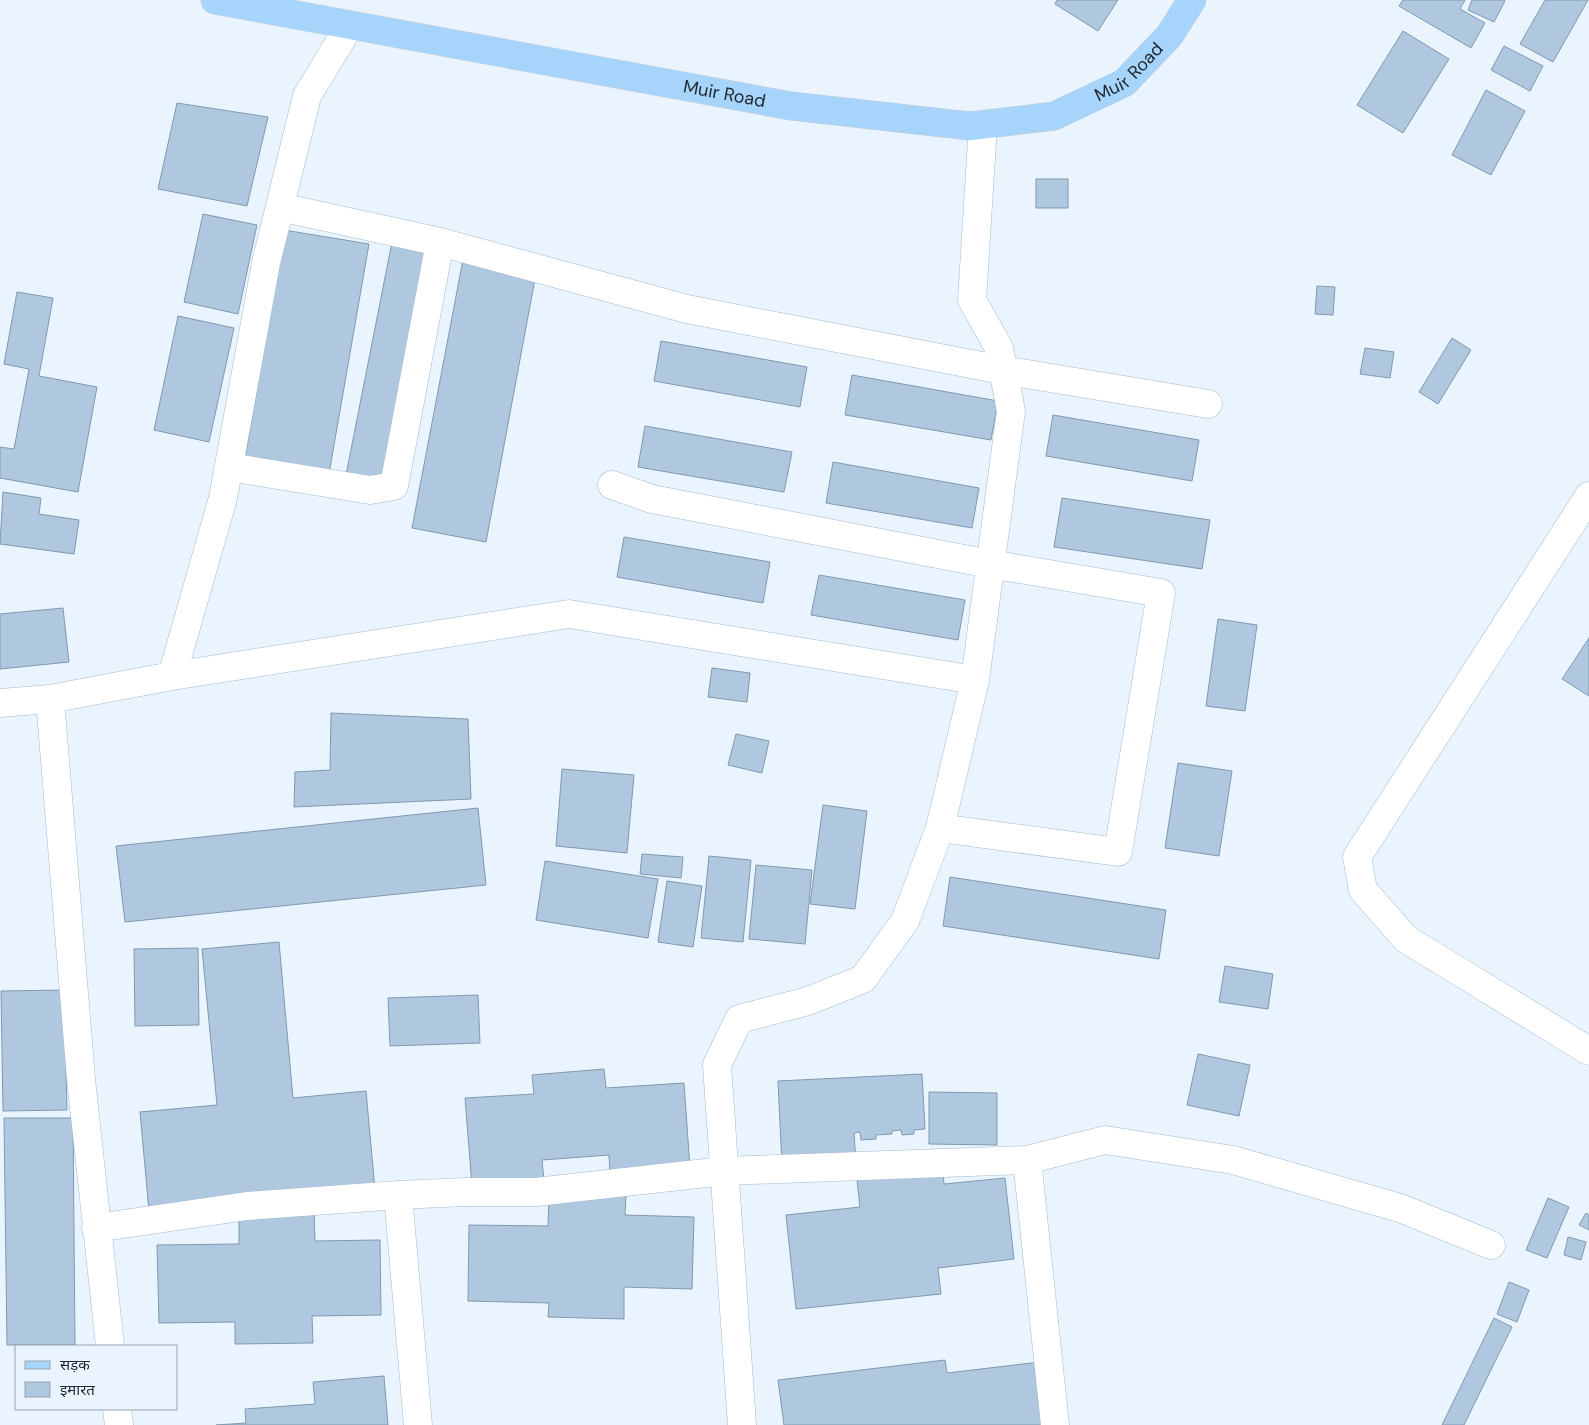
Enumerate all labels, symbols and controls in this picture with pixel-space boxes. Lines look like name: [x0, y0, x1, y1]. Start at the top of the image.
street label: Muir Road: [1091, 37, 1169, 107]
street label: Muir Road: [681, 74, 768, 113]
legend: [15, 1345, 178, 1410]
text: सड़क: [60, 1355, 90, 1375]
text: इमारत: [60, 1380, 95, 1400]

